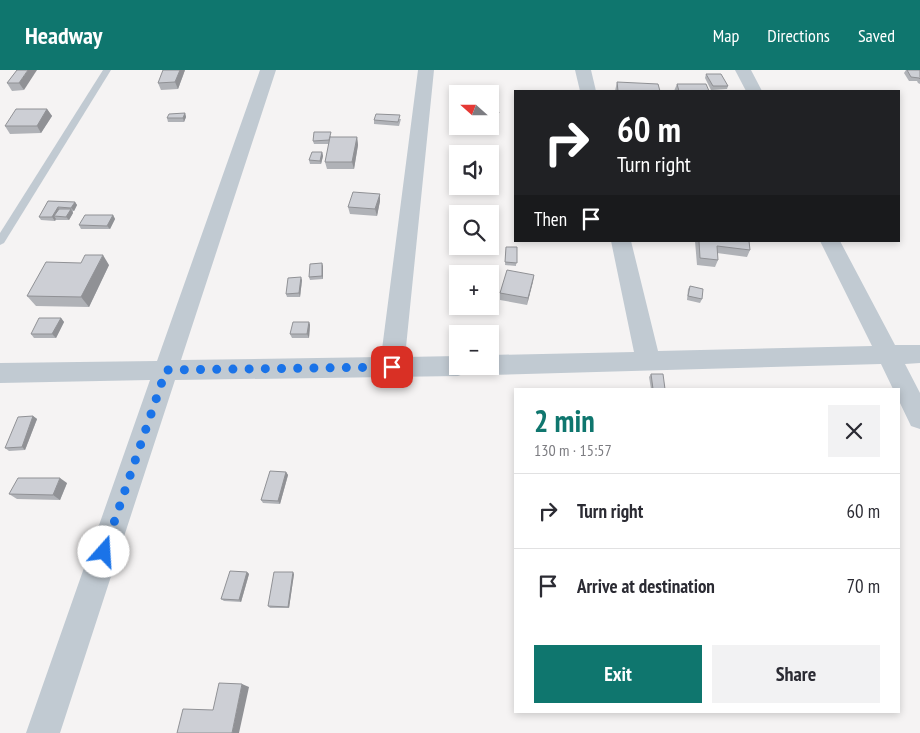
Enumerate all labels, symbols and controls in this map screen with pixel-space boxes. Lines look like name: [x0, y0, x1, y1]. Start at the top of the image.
text: Headway: [25, 20, 102, 51]
text: Map: [713, 24, 739, 47]
text: Directions: [767, 24, 830, 47]
text: Saved: [858, 24, 895, 47]
north arrow: [449, 85, 499, 135]
map controls: [449, 85, 499, 375]
text: 60 m: [617, 106, 681, 152]
icon: right: [534, 110, 599, 175]
button: sound: [449, 145, 499, 195]
text: Turn right: [617, 150, 691, 178]
button: search: [449, 205, 499, 255]
icon: arrive: [577, 205, 605, 233]
text: Then: [534, 207, 567, 231]
button: +: [449, 265, 499, 315]
button: −: [449, 325, 499, 375]
pin: [371, 346, 413, 388]
icon: arrive: [378, 353, 406, 381]
text: 2 min: [534, 401, 595, 440]
button: close: [828, 405, 880, 457]
text: 130 m · 15:57: [534, 440, 612, 460]
icon: right: [534, 497, 562, 525]
text: Turn right: [577, 499, 643, 523]
text: 60 m: [847, 499, 880, 523]
position arrow: [77, 525, 129, 577]
icon: arrive: [534, 572, 562, 600]
text: Arrive at destination: [577, 574, 715, 598]
text: 70 m: [847, 574, 880, 598]
button: Exit: [534, 645, 702, 703]
button: Share: [712, 645, 880, 703]

